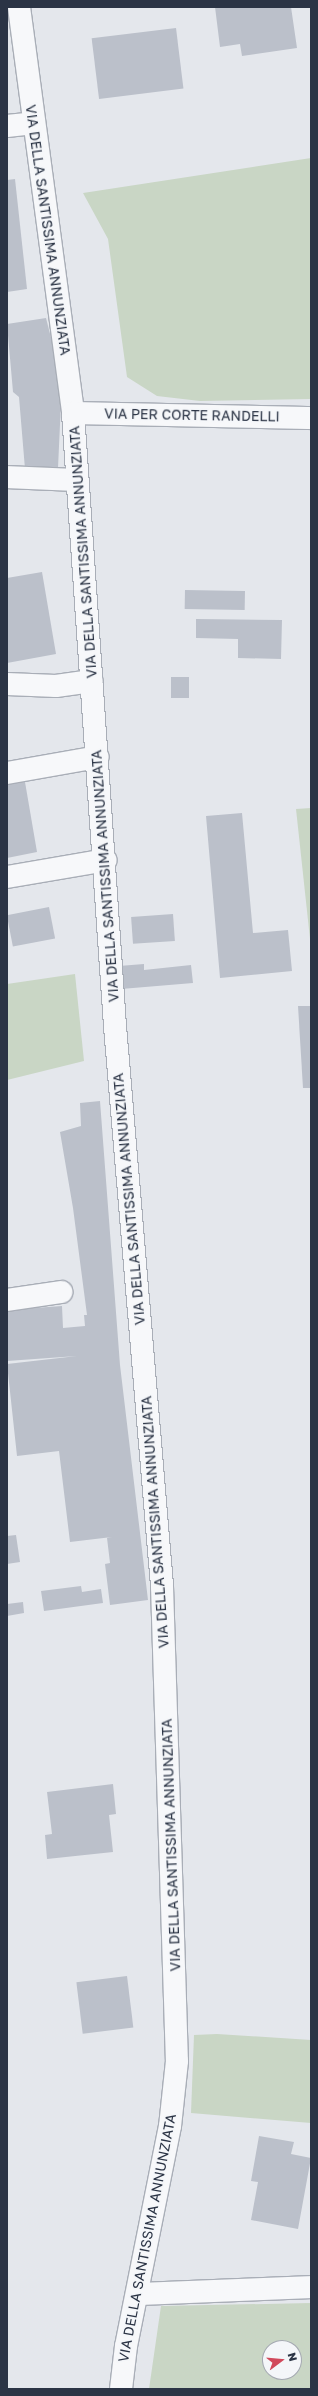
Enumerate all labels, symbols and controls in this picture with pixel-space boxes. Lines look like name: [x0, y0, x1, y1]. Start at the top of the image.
street label: VIA DELLA SANTISSIMA ANNUNZIATA: [22, 104, 74, 356]
street label: VIA PER CORTE RANDELLI: [104, 405, 280, 425]
street label: VIA DELLA SANTISSIMA ANNUNZIATA: [66, 425, 100, 679]
street label: VIA DELLA SANTISSIMA ANNUNZIATA: [88, 749, 122, 1003]
street label: VIA DELLA SANTISSIMA ANNUNZIATA: [110, 1072, 148, 1326]
street label: VIA DELLA SANTISSIMA ANNUNZIATA: [138, 1395, 172, 1649]
street label: VIA DELLA SANTISSIMA ANNUNZIATA: [158, 1718, 184, 1972]
street label: VIA DELLA SANTISSIMA ANNUNZIATA: [115, 2112, 179, 2364]
north arrow: [262, 2340, 302, 2380]
text: N: [286, 2351, 300, 2363]

